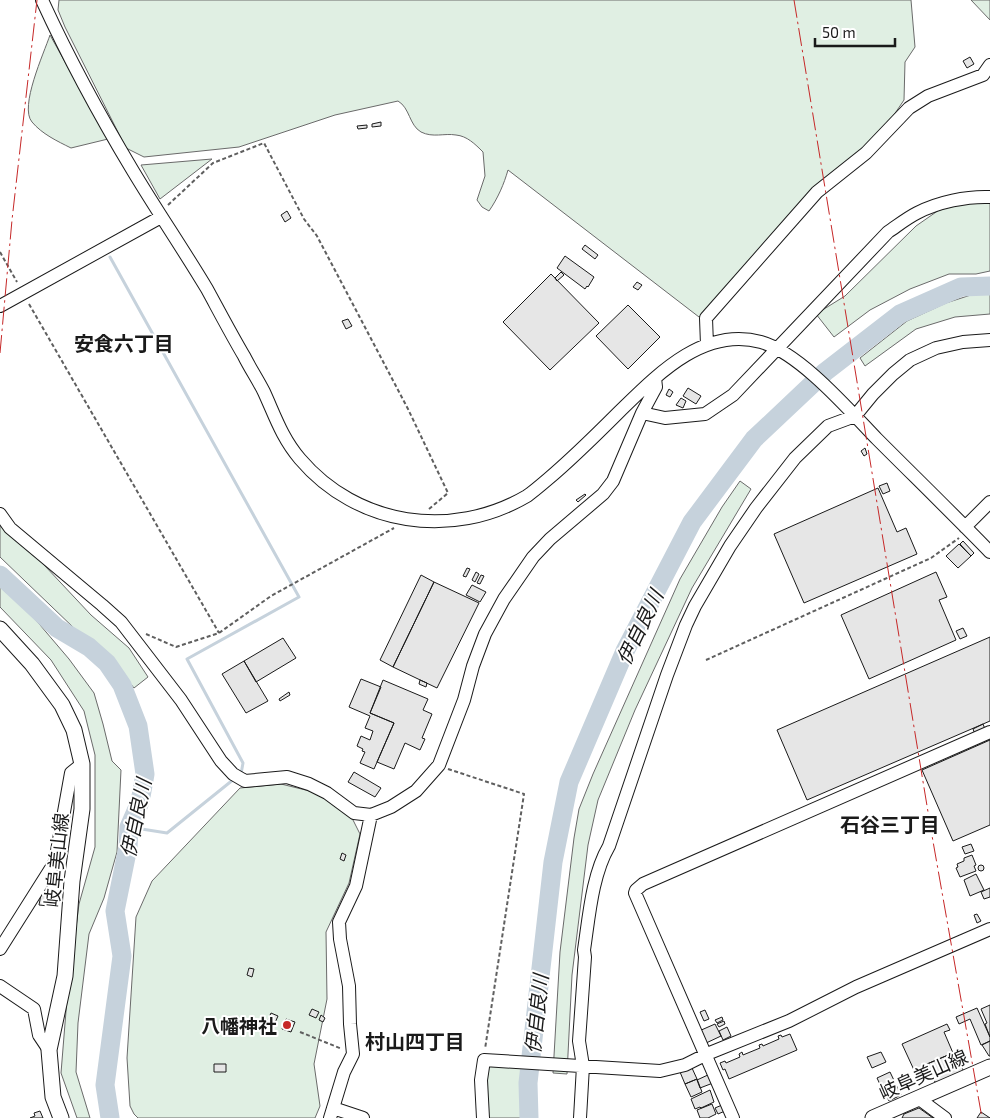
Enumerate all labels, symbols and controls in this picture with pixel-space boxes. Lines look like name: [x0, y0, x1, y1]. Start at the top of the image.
scale bar: [815, 15, 895, 47]
text: 50 m: [822, 23, 856, 41]
district label: 安食六丁目: [74, 331, 174, 355]
water label: 伊自良川: [611, 584, 668, 668]
water label: 伊自良川: [115, 774, 155, 860]
street label: 岐阜美山線: [40, 812, 72, 908]
district label: 石谷三丁目: [840, 812, 940, 836]
water label: 伊自良川: [520, 971, 552, 1055]
place label: 八幡神社: [201, 1014, 277, 1037]
marker: 八幡神社: [281, 1019, 293, 1031]
district label: 村山四丁目: [365, 1029, 465, 1053]
street label: 岐阜美山線: [875, 1044, 971, 1104]

